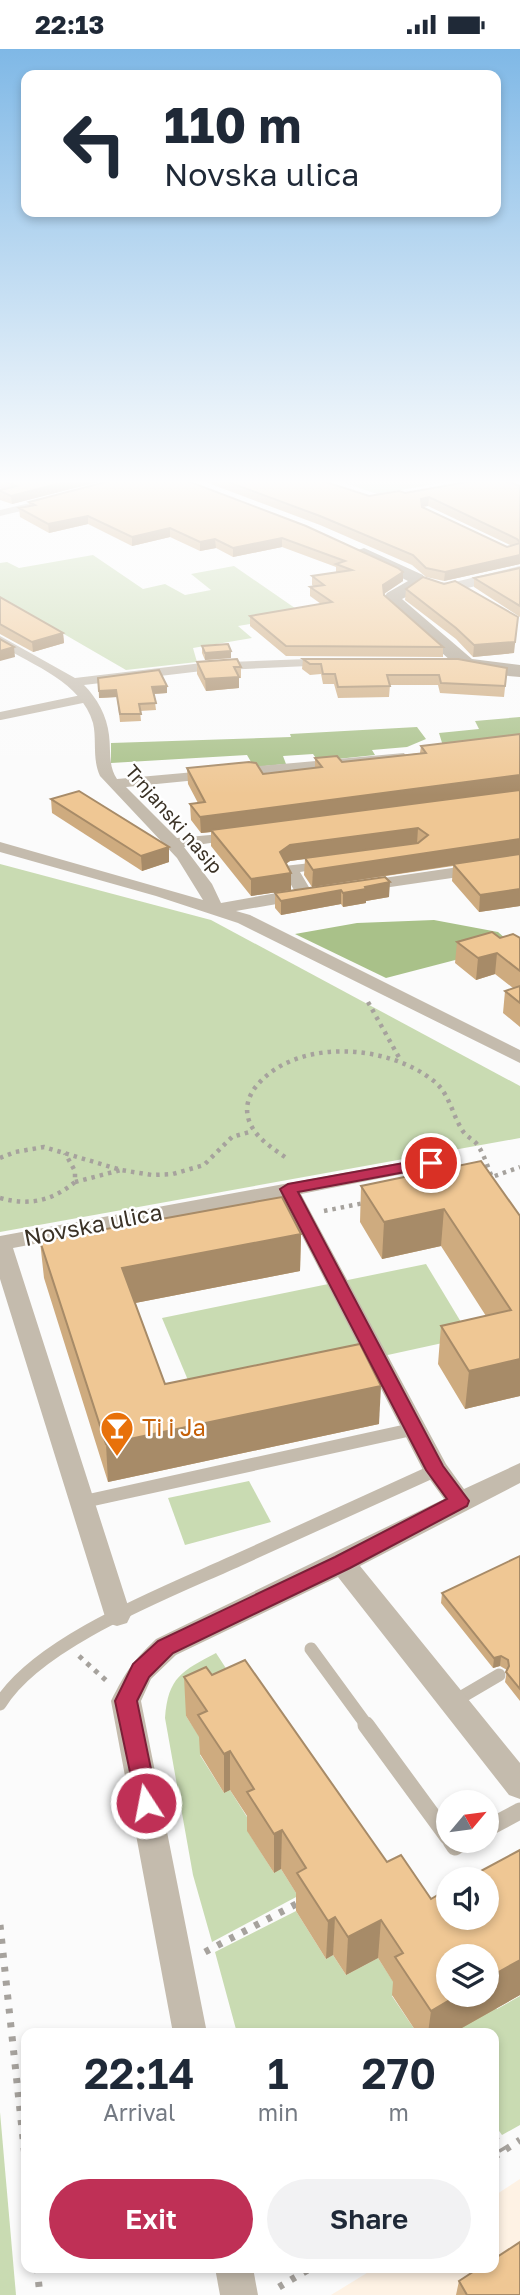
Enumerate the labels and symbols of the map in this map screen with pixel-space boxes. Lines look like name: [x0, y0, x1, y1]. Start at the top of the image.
street label: Trnjanski nasip: [121, 760, 228, 878]
pin: [401, 1133, 461, 1193]
street label: Novska ulica: [21, 1197, 164, 1251]
bar icon: Ti i Ja: [98, 1409, 136, 1458]
place label: Ti i Ja: [142, 1413, 206, 1441]
position arrow: [109, 1766, 183, 1840]
north arrow: [436, 1790, 499, 1853]

